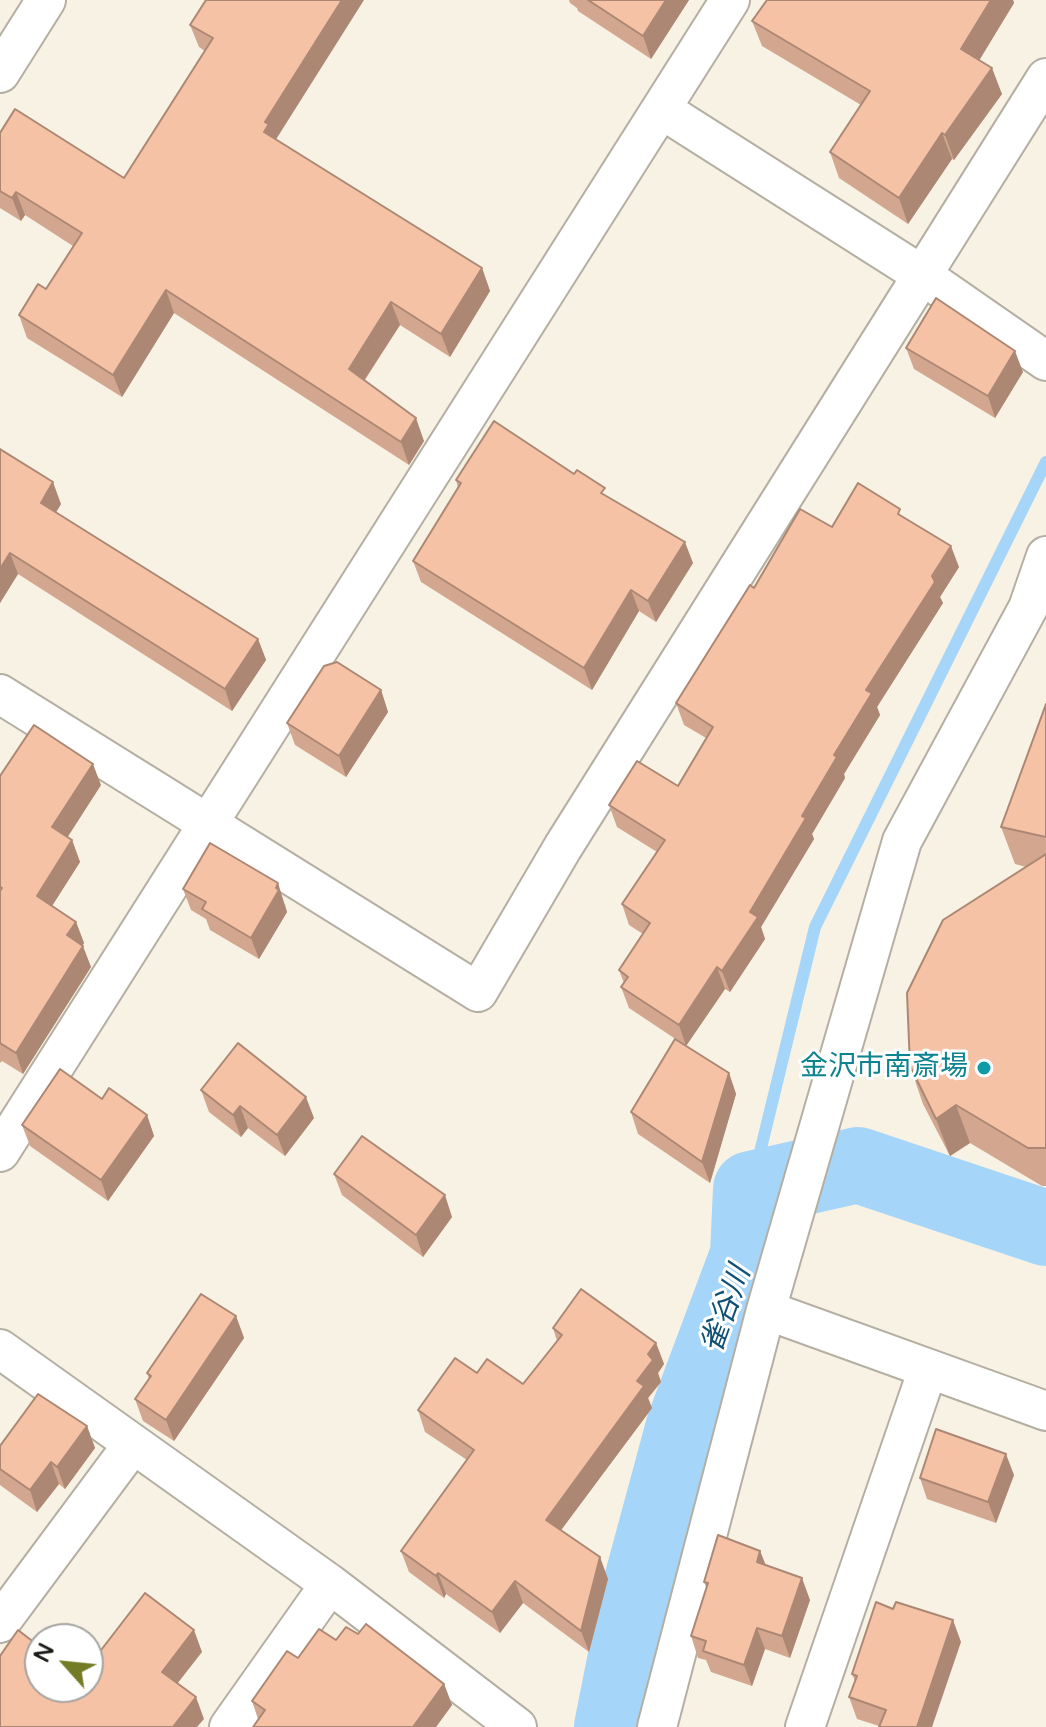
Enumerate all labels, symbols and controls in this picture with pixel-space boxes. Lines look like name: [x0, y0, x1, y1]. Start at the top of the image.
place label: 金沢市南斎場: [800, 1051, 968, 1085]
marker: 金沢市南斎場: [975, 1059, 993, 1077]
water label: 雀谷川: [695, 1262, 759, 1358]
north arrow: [24, 1623, 104, 1703]
text: N: [29, 1639, 60, 1667]

